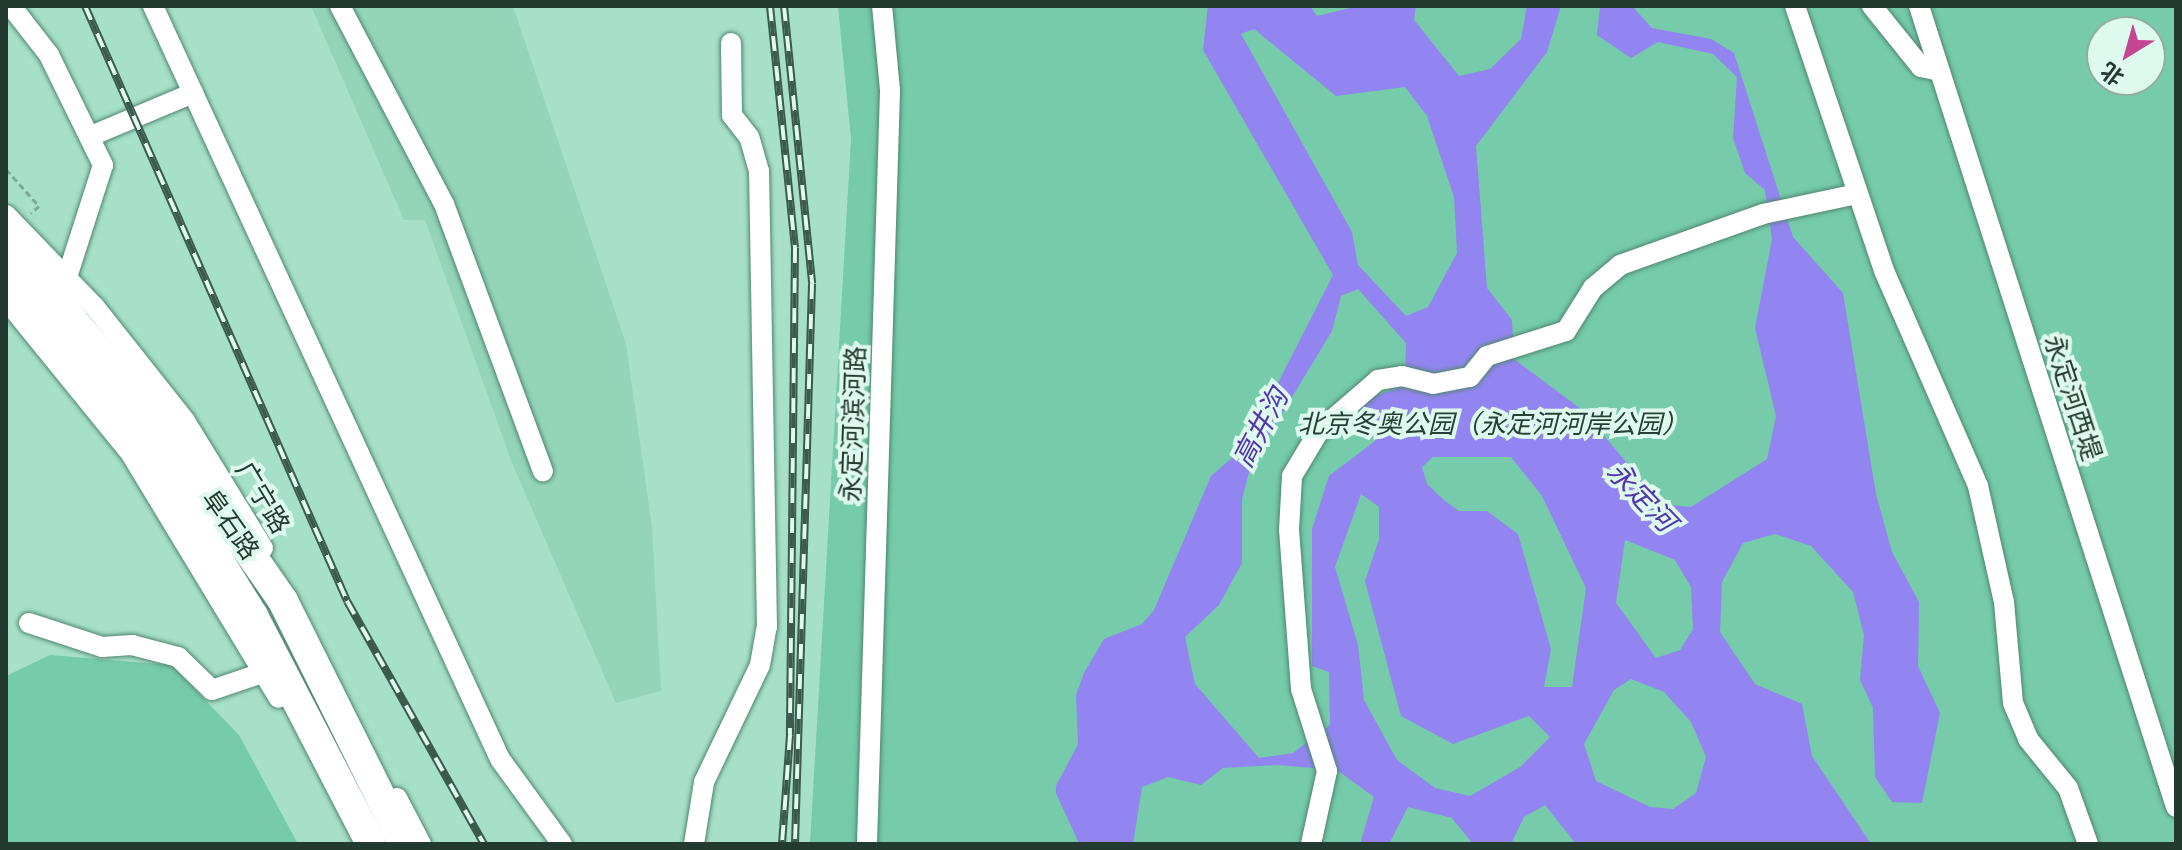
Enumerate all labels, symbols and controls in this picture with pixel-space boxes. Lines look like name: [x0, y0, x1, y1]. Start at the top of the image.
north arrow: [2086, 16, 2166, 96]
text: 北: [2096, 57, 2129, 91]
street label: 永定河西堤: [2037, 331, 2107, 465]
street label: 永定河滨河路: [836, 346, 872, 502]
water label: 高井沟: [1226, 383, 1296, 473]
park label: 北京冬奥公园（永定河河岸公园）: [1298, 409, 1688, 441]
water label: 永定河: [1600, 455, 1682, 539]
street label: 广宁路: [229, 457, 295, 539]
street label: 阜石路: [195, 484, 265, 566]

